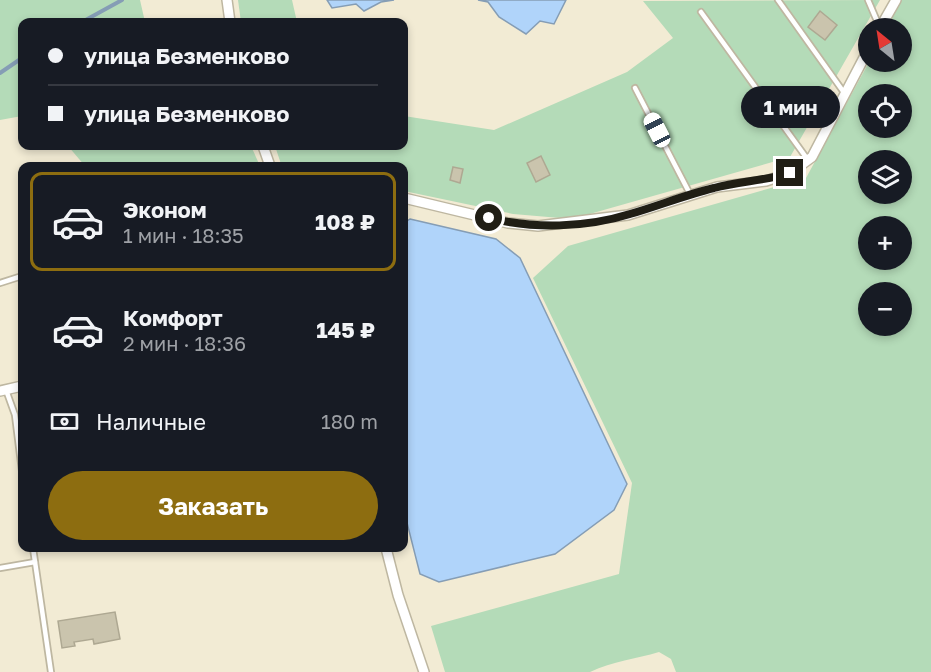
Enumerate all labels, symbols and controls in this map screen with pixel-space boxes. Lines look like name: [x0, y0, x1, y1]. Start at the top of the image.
north arrow: [858, 18, 912, 72]
map controls: [858, 18, 912, 336]
text: улица Безменково: [84, 42, 289, 69]
button: locate: [858, 84, 912, 138]
callout: 1 мин: [740, 86, 840, 128]
text: 1 мин: [763, 95, 818, 119]
text: улица Безменково: [84, 100, 289, 127]
car: [641, 110, 673, 150]
button: layers: [858, 150, 912, 204]
route end: [776, 159, 803, 186]
icon: car: [51, 195, 105, 249]
text: Эконом: [123, 196, 207, 223]
route start: [475, 204, 502, 231]
text: 108 ₽: [315, 208, 375, 235]
button: +: [858, 216, 912, 270]
text: 1 мин · 18:35: [123, 223, 244, 247]
button: −: [858, 282, 912, 336]
icon: car: [51, 303, 105, 357]
text: Комфорт: [123, 304, 223, 331]
text: 145 ₽: [316, 316, 375, 343]
text: 2 мин · 18:36: [123, 331, 246, 355]
icon: cash: [48, 405, 81, 438]
text: Наличные: [96, 408, 206, 435]
text: 180 m: [321, 409, 378, 433]
button: Заказать: [48, 471, 378, 540]

